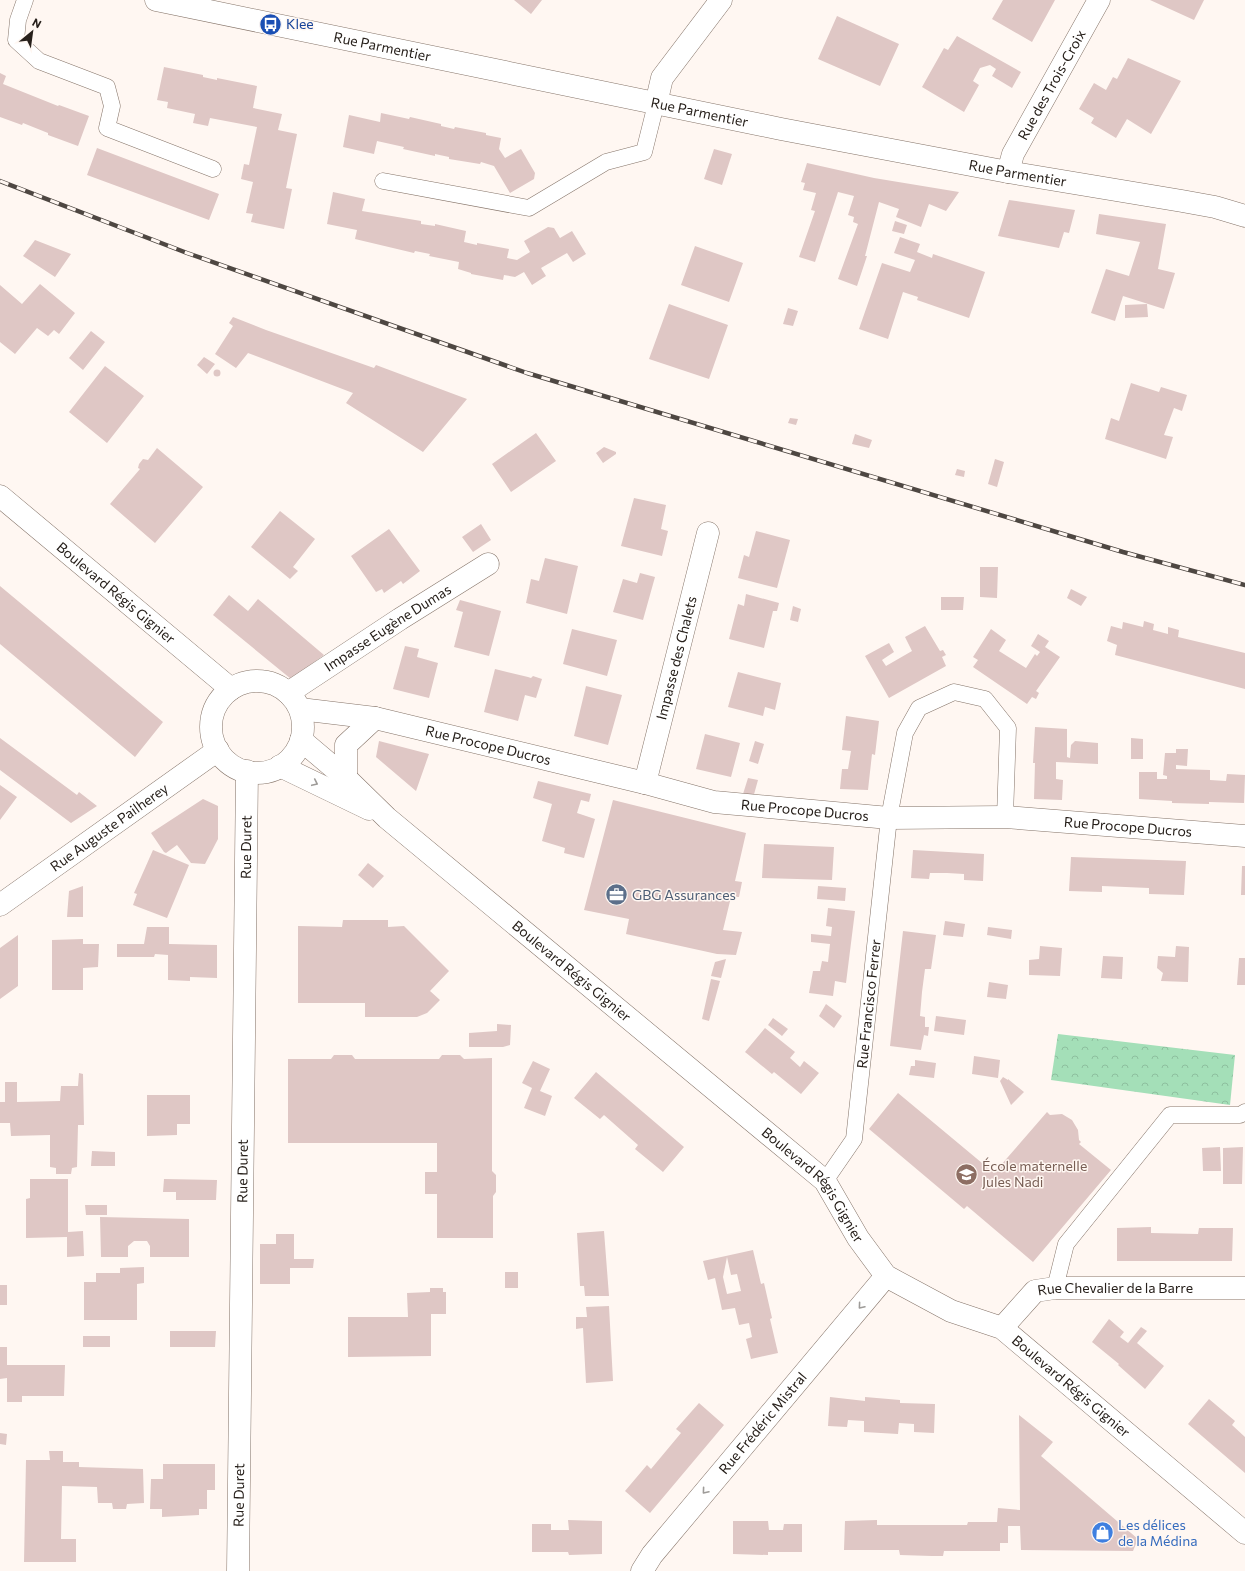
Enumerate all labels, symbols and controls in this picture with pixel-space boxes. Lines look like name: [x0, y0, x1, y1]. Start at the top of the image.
bus stop icon: Klee: [258, 11, 284, 37]
north arrow: [12, 12, 52, 52]
text: N: [30, 15, 44, 31]
place label: Klee: [286, 15, 314, 32]
street label: Rue des Trois-Croix: [1014, 26, 1089, 143]
street label: Rue Parmentier: [332, 28, 433, 65]
street label: Rue Parmentier: [649, 93, 750, 130]
street label: Rue Parmentier: [968, 156, 1068, 190]
street label: Boulevard Régis Gignier: [53, 538, 179, 647]
street label: Impasse Eugène Dumas: [321, 580, 454, 675]
street label: Impasse des Chalets: [652, 594, 700, 721]
street label: Rue Procope Ducros: [424, 721, 553, 768]
one-way arrow: [311, 778, 319, 786]
street label: Rue Auguste Pailherey: [47, 779, 171, 875]
street label: Rue Procope Ducros: [740, 795, 870, 824]
street label: Rue Procope Ducros: [1063, 813, 1193, 840]
street label: Rue Duret: [237, 815, 255, 879]
office icon: GBG Assurances: [603, 882, 629, 908]
place label: GBG Assurances: [632, 886, 736, 903]
street label: Boulevard Régis Gignier: [509, 916, 635, 1025]
street label: Rue Francisco Ferrer: [853, 938, 884, 1069]
street label: Boulevard Régis Gignier: [759, 1123, 868, 1246]
street label: Rue Duret: [233, 1139, 251, 1203]
place label: École maternelle Jules Nadi: [982, 1157, 1087, 1190]
school or university icon: École maternelle Jules Nadi: [953, 1161, 979, 1187]
street label: Rue Chevalier de la Barre: [1036, 1279, 1193, 1299]
one-way arrow: [858, 1301, 865, 1308]
street label: Boulevard Régis Gignier: [1009, 1331, 1134, 1441]
street label: Rue Frédéric Mistral: [715, 1368, 810, 1477]
street label: Rue Duret: [229, 1463, 247, 1527]
one-way arrow: [703, 1486, 710, 1494]
place label: Les délices de la Médina: [1118, 1516, 1198, 1549]
shop icon: Les délices de la Médina: [1089, 1520, 1115, 1546]

